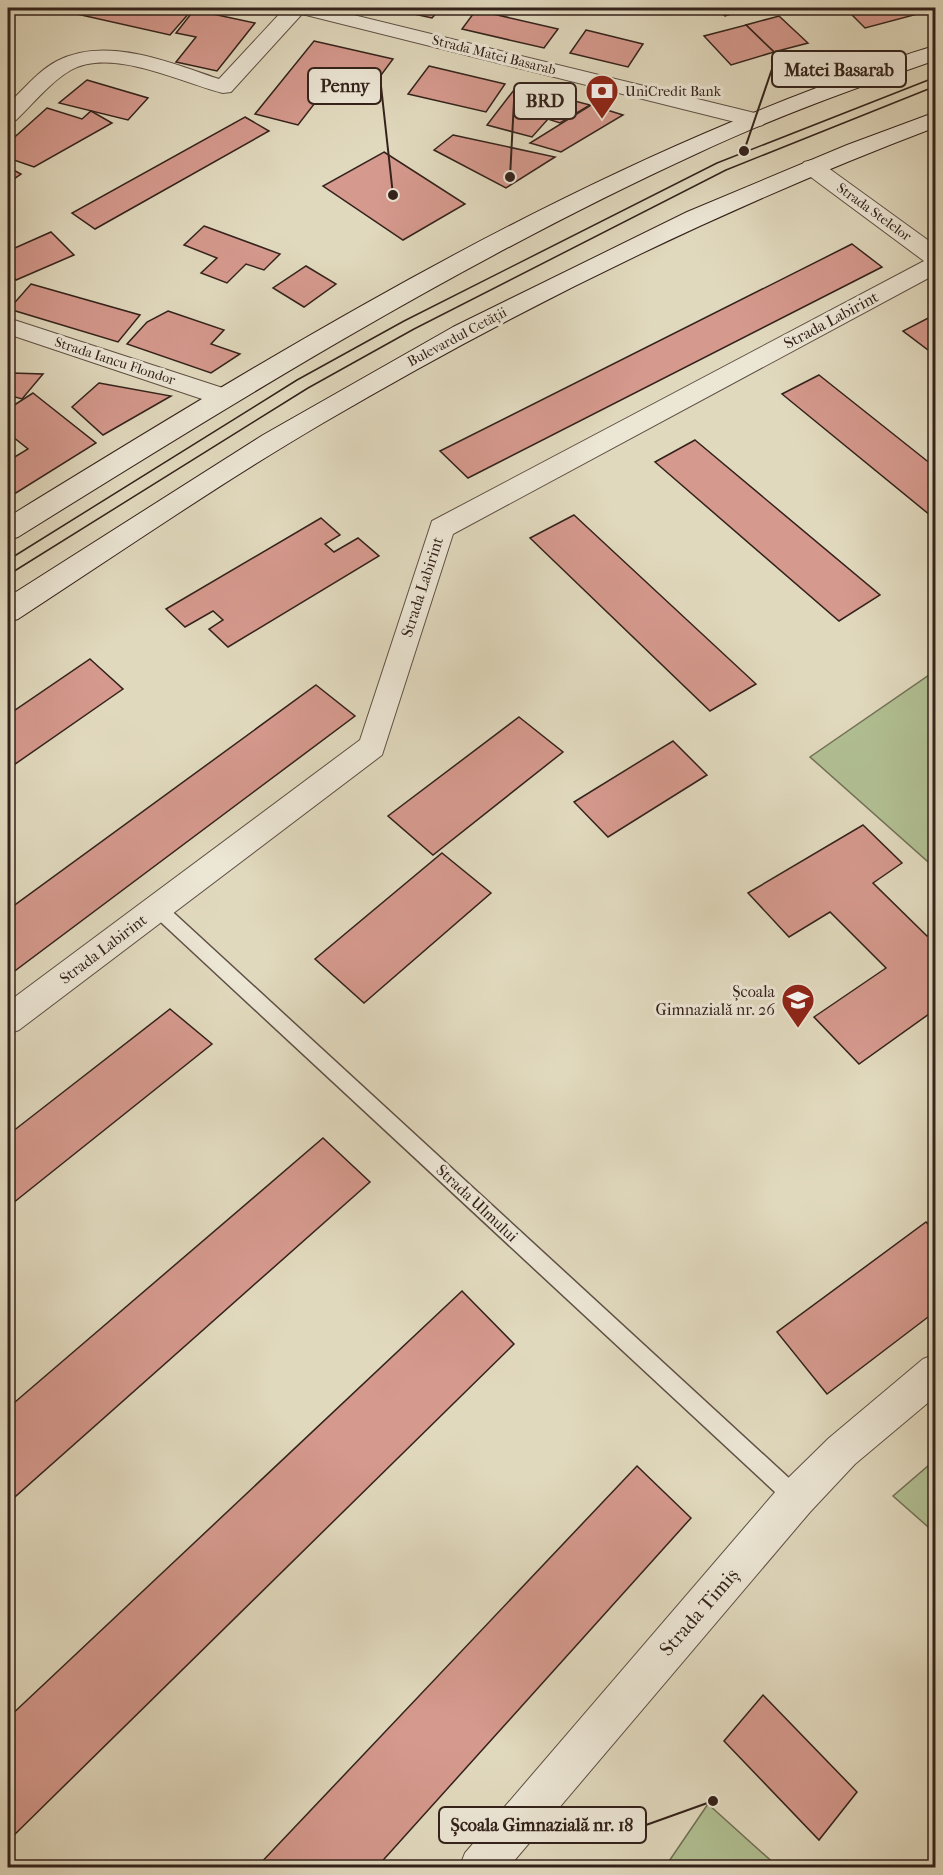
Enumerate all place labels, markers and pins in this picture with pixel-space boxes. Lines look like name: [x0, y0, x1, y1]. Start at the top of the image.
callout: Matei Basarab: [772, 51, 906, 87]
callout: Penny: [308, 68, 381, 104]
bank icon: UniCredit Bank: [584, 73, 620, 120]
callout: BRD: [514, 83, 576, 119]
place label: UniCredit Bank: [625, 83, 722, 100]
place label: Școala Gimnazială nr. 26: [655, 982, 776, 1019]
school or university icon: Școala Gimnazială nr. 26: [780, 982, 816, 1029]
callout: Școala Gimnazială nr. 18: [439, 1807, 646, 1843]

